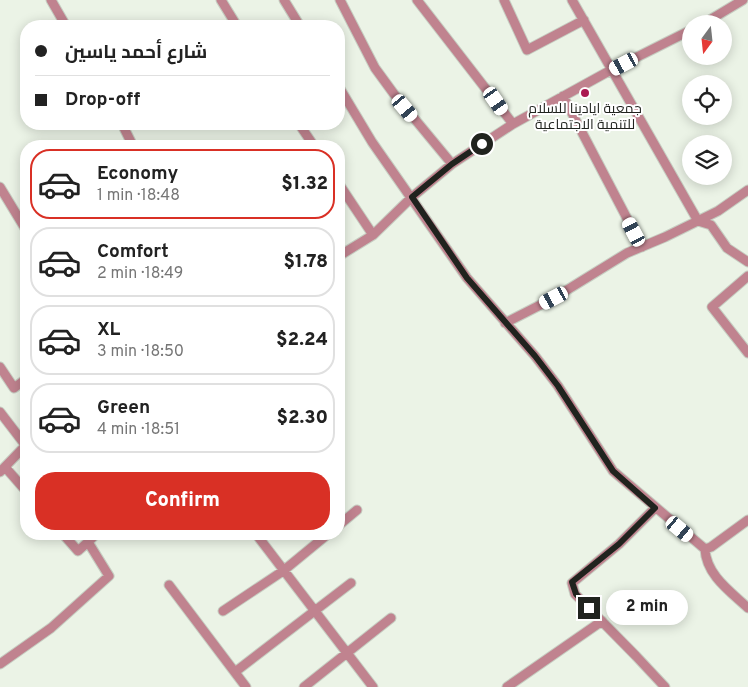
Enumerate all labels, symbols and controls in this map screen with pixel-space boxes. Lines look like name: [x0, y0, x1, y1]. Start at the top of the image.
north arrow: [682, 15, 732, 65]
map controls: [682, 15, 732, 185]
text: شارع أحمد ياسين: [65, 41, 207, 65]
car: [607, 50, 640, 78]
button: locate: [682, 75, 732, 125]
car: [481, 84, 510, 118]
marker: جمعية ايادينا للسلام للتنمية الاجتماعية: [579, 87, 591, 99]
text: Drop-off: [65, 88, 140, 112]
car: [389, 92, 420, 124]
place label: جمعية ايادينا للسلام للتنمية الاجتماعية: [528, 101, 642, 134]
route start: [471, 133, 493, 155]
button: layers: [682, 135, 732, 185]
icon: car: [37, 162, 82, 207]
text: Economy: [97, 162, 178, 186]
text: $1.32: [281, 172, 328, 196]
text: 1 min · 18:48: [97, 186, 180, 206]
car: [620, 215, 647, 249]
icon: car: [37, 240, 82, 285]
text: Comfort: [97, 240, 169, 264]
text: $1.78: [284, 250, 328, 274]
text: 2 min · 18:49: [97, 264, 183, 284]
car: [537, 284, 570, 312]
icon: car: [37, 318, 82, 363]
text: XL: [97, 318, 120, 342]
text: $2.24: [276, 328, 328, 352]
text: 3 min · 18:50: [97, 342, 184, 362]
icon: car: [37, 396, 82, 441]
text: Green: [97, 396, 150, 420]
text: $2.30: [276, 406, 328, 430]
text: 4 min · 18:51: [97, 420, 180, 440]
button: Confirm: [35, 472, 330, 530]
car: [663, 514, 696, 544]
callout: 2 min: [606, 590, 689, 626]
route end: [578, 597, 600, 619]
text: 2 min: [626, 597, 668, 617]

